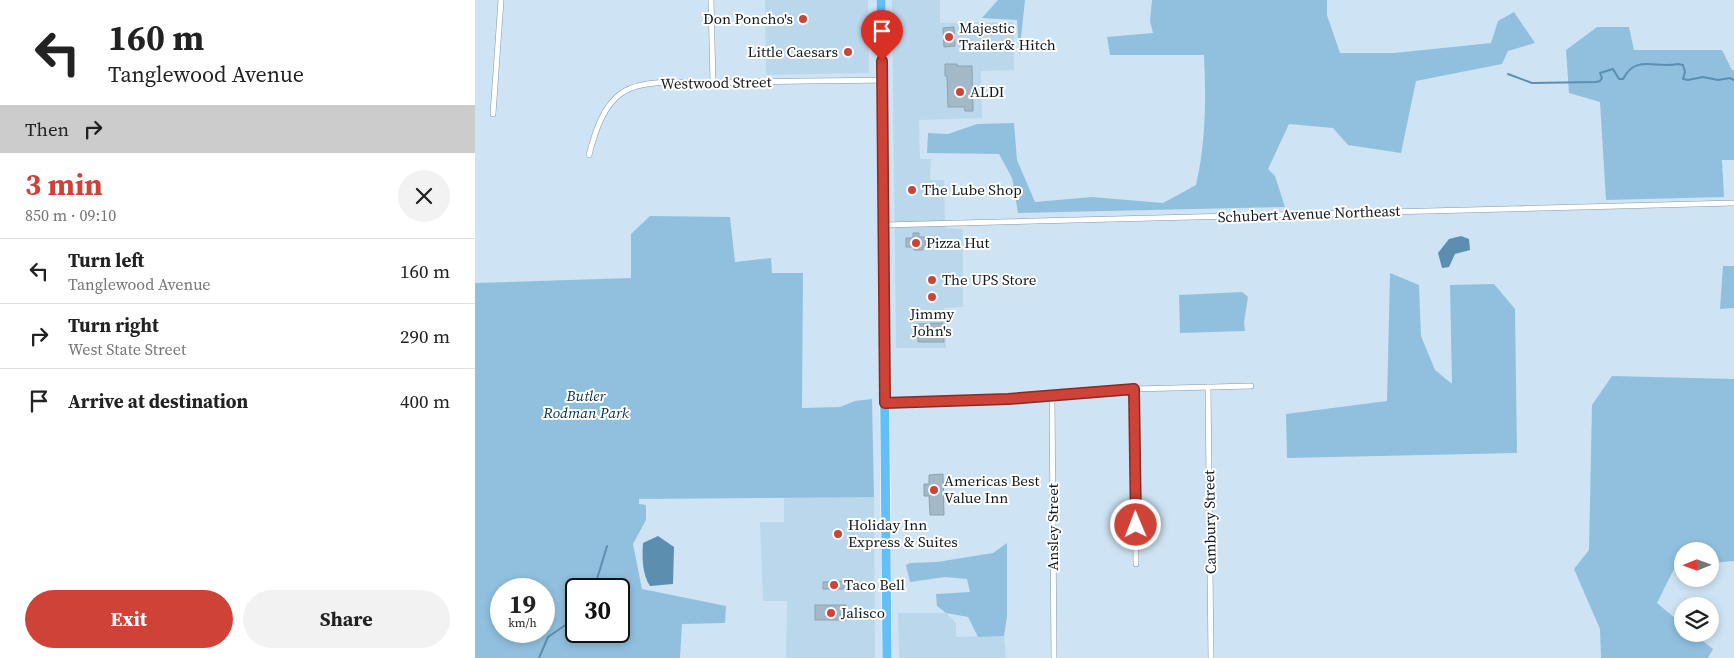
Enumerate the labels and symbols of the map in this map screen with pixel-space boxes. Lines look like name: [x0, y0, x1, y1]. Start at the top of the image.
place label: Don Poncho's: [703, 8, 793, 29]
pin: [861, 10, 903, 61]
marker: Don Poncho's: [797, 13, 809, 25]
place label: Majestic Trailer& Hitch: [959, 17, 1056, 55]
marker: Majestic Trailer& Hitch: [943, 31, 955, 43]
place label: Little Caesars: [748, 41, 838, 62]
marker: Little Caesars: [842, 46, 854, 58]
street label: Westwood Street: [660, 71, 772, 94]
place label: ALDI: [970, 81, 1004, 102]
marker: ALDI: [954, 86, 966, 98]
place label: The Lube Shop: [922, 179, 1022, 200]
marker: The Lube Shop: [906, 184, 918, 196]
street label: Schubert Avenue Northeast: [1217, 200, 1401, 227]
place label: Pizza Hut: [926, 232, 990, 253]
marker: Pizza Hut: [910, 237, 922, 249]
place label: The UPS Store: [942, 269, 1037, 290]
marker: The UPS Store: [926, 274, 938, 286]
marker: Jimmy John's: [926, 291, 938, 303]
place label: Jimmy John's: [909, 303, 954, 341]
park label: Butler Rodman Park: [542, 385, 630, 423]
place label: Americas Best Value Inn: [944, 470, 1039, 508]
street label: Cambury Street: [1198, 470, 1221, 574]
street label: Ansley Street: [1042, 483, 1063, 571]
marker: Americas Best Value Inn: [928, 484, 940, 496]
position arrow: [1109, 498, 1161, 550]
place label: Holiday Inn Express & Suites: [848, 514, 958, 552]
marker: Holiday Inn Express & Suites: [832, 528, 844, 540]
north arrow: [1674, 542, 1719, 588]
place label: Taco Bell: [844, 574, 906, 595]
speed limit sign: 30: [565, 578, 630, 643]
marker: Taco Bell: [828, 579, 840, 591]
place label: Jalisco: [840, 602, 885, 623]
marker: Jalisco: [825, 607, 837, 619]

